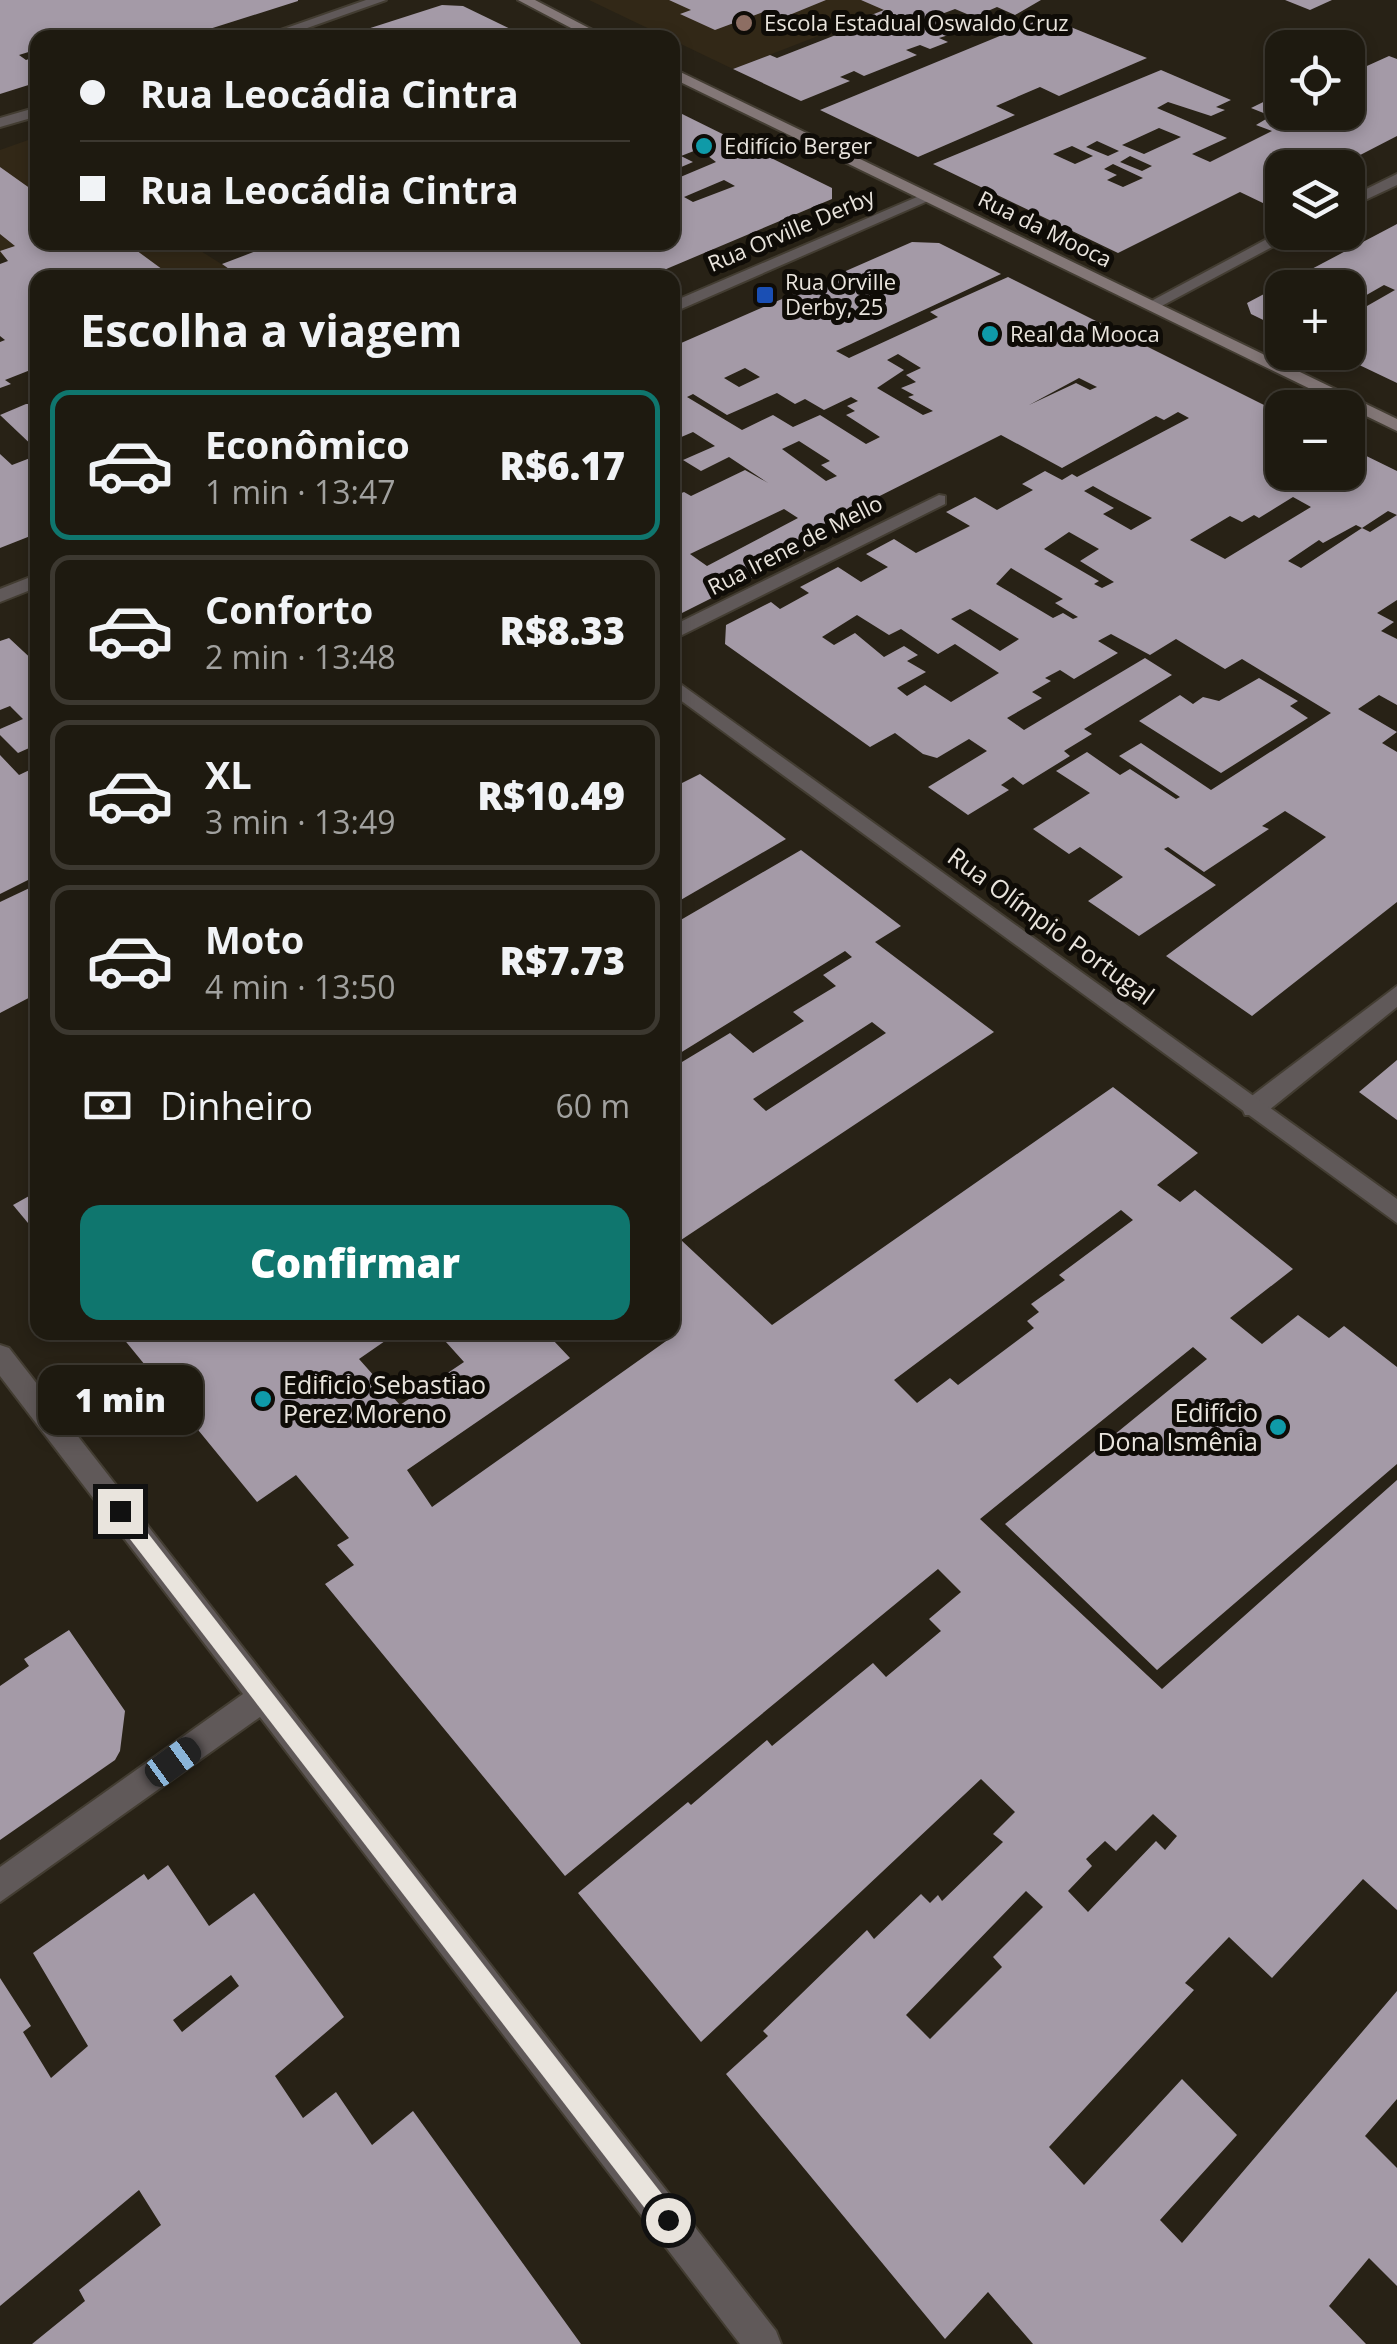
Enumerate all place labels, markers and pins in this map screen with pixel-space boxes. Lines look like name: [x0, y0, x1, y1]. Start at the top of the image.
place label: Escola Estadual Oswaldo Cruz: [764, 7, 1069, 37]
marker: Escola Estadual Oswaldo Cruz: [733, 12, 755, 34]
place label: Edifício Berger: [724, 130, 872, 160]
marker: Edifício Berger: [693, 135, 715, 157]
place label: Rua Orville Derby, 25: [785, 266, 896, 321]
marker: Rua Orville Derby, 25: [754, 284, 776, 306]
place label: Real da Mooca: [1010, 318, 1160, 348]
marker: Real da Mooca: [979, 323, 1001, 345]
place label: Edificio Sebastiao Perez Moreno: [283, 1367, 486, 1430]
marker: Edificio Sebastiao Perez Moreno: [252, 1388, 274, 1410]
place label: Edifício Dona Ismênia: [1097, 1395, 1258, 1458]
marker: Edifício Dona Ismênia: [1267, 1416, 1289, 1438]

